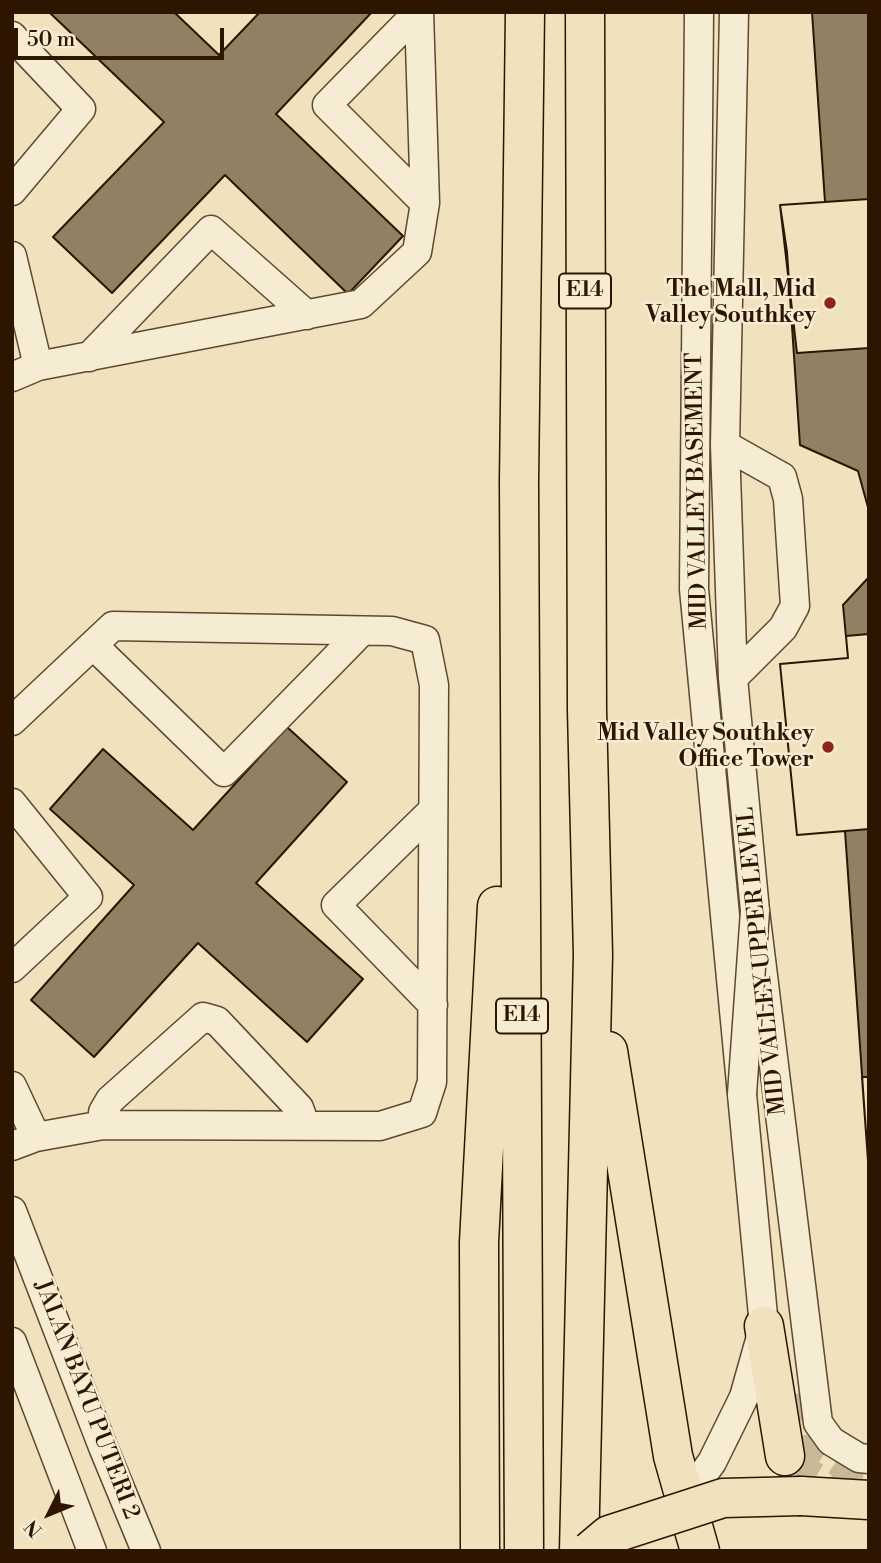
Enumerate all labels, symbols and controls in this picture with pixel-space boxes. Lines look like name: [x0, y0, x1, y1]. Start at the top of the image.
scale bar: [18, 14, 228, 58]
text: 50 m: [27, 27, 75, 53]
road number: E14: [559, 274, 611, 308]
place label: The Mall, Mid Valley Southkey: [646, 276, 816, 330]
marker: The Mall, Mid Valley Southkey: [822, 295, 838, 311]
street label: MID VALLEY BASEMENT: [682, 352, 714, 630]
place label: Mid Valley Southkey Office Tower: [597, 720, 814, 774]
marker: Mid Valley Southkey Office Tower: [820, 739, 836, 755]
street label: MID VALLEY UPPER LEVEL: [733, 805, 793, 1117]
road number: E14: [496, 998, 548, 1034]
street label: JALAN BAYU PUTERI 2: [28, 1276, 144, 1524]
north arrow: [14, 1479, 84, 1549]
text: N: [20, 1515, 48, 1542]

